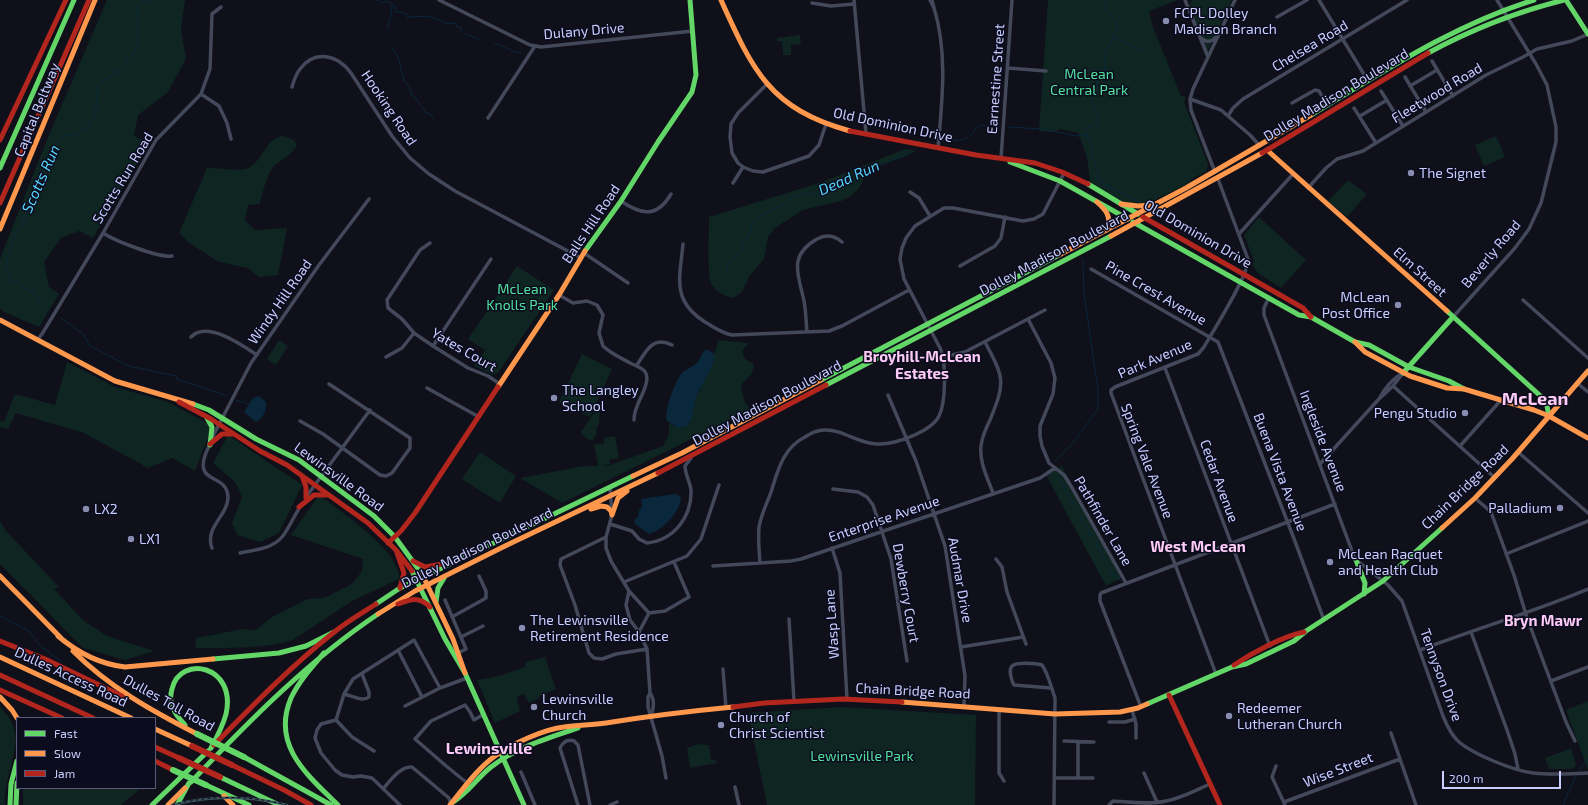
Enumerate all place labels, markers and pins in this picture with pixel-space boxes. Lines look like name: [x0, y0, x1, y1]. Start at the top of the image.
place label: FCPL Dolley Madison Branch: [1174, 5, 1277, 38]
marker: FCPL Dolley Madison Branch: [1161, 16, 1171, 26]
place label: The Signet: [1419, 165, 1486, 181]
marker: The Signet: [1406, 168, 1416, 178]
place label: McLean Post Office: [1322, 289, 1390, 322]
marker: McLean Post Office: [1393, 300, 1403, 310]
place label: The Langley School: [562, 382, 639, 414]
marker: The Langley School: [549, 393, 559, 403]
place label: Pengu Studio: [1374, 405, 1457, 421]
marker: Pengu Studio: [1460, 408, 1470, 418]
place label: Palladium: [1488, 500, 1552, 516]
place label: LX2: [94, 501, 118, 517]
marker: Palladium: [1555, 503, 1565, 513]
marker: LX2: [81, 504, 91, 514]
place label: LX1: [139, 531, 160, 547]
marker: LX1: [126, 534, 136, 544]
place label: McLean Racquet and Health Club: [1338, 546, 1443, 578]
marker: McLean Racquet and Health Club: [1325, 557, 1335, 567]
place label: The Lewinsville Retirement Residence: [530, 612, 669, 644]
marker: The Lewinsville Retirement Residence: [517, 623, 527, 633]
place label: Lewinsville Church: [542, 691, 614, 724]
place label: Redeemer Lutheran Church: [1237, 700, 1342, 732]
marker: Lewinsville Church: [529, 702, 539, 712]
place label: Church of Christ Scientist: [729, 709, 825, 742]
marker: Redeemer Lutheran Church: [1224, 711, 1234, 721]
marker: Church of Christ Scientist: [716, 720, 726, 730]

